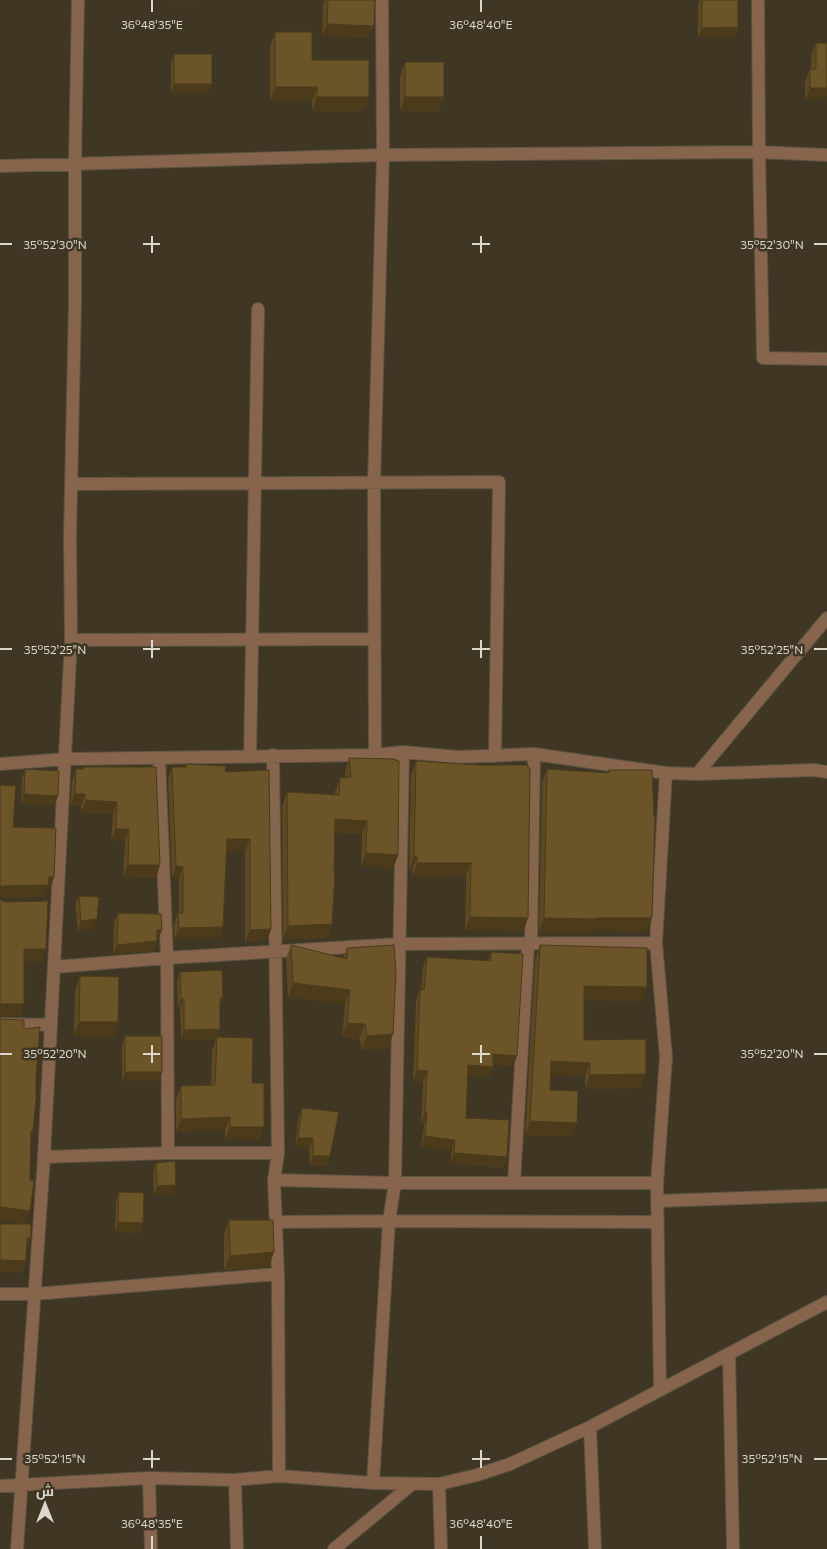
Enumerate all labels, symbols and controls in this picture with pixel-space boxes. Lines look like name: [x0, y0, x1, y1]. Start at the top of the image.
text: 36°48'35"E: [121, 17, 183, 31]
text: 36°48'40"E: [449, 17, 513, 31]
text: 35°52'30"N: [23, 237, 87, 251]
text: 35°52'30"N: [740, 237, 804, 251]
text: 35°52'25"N: [24, 642, 86, 656]
text: 35°52'25"N: [741, 642, 803, 656]
text: 35°52'20"N: [23, 1046, 87, 1060]
text: 35°52'20"N: [740, 1046, 804, 1060]
text: 35°52'15"N: [25, 1451, 85, 1465]
text: 35°52'15"N: [742, 1451, 802, 1465]
north arrow: [20, 1479, 70, 1529]
text: ش: [36, 1482, 54, 1500]
text: 36°48'35"E: [121, 1516, 183, 1530]
text: 36°48'40"E: [449, 1516, 513, 1530]

